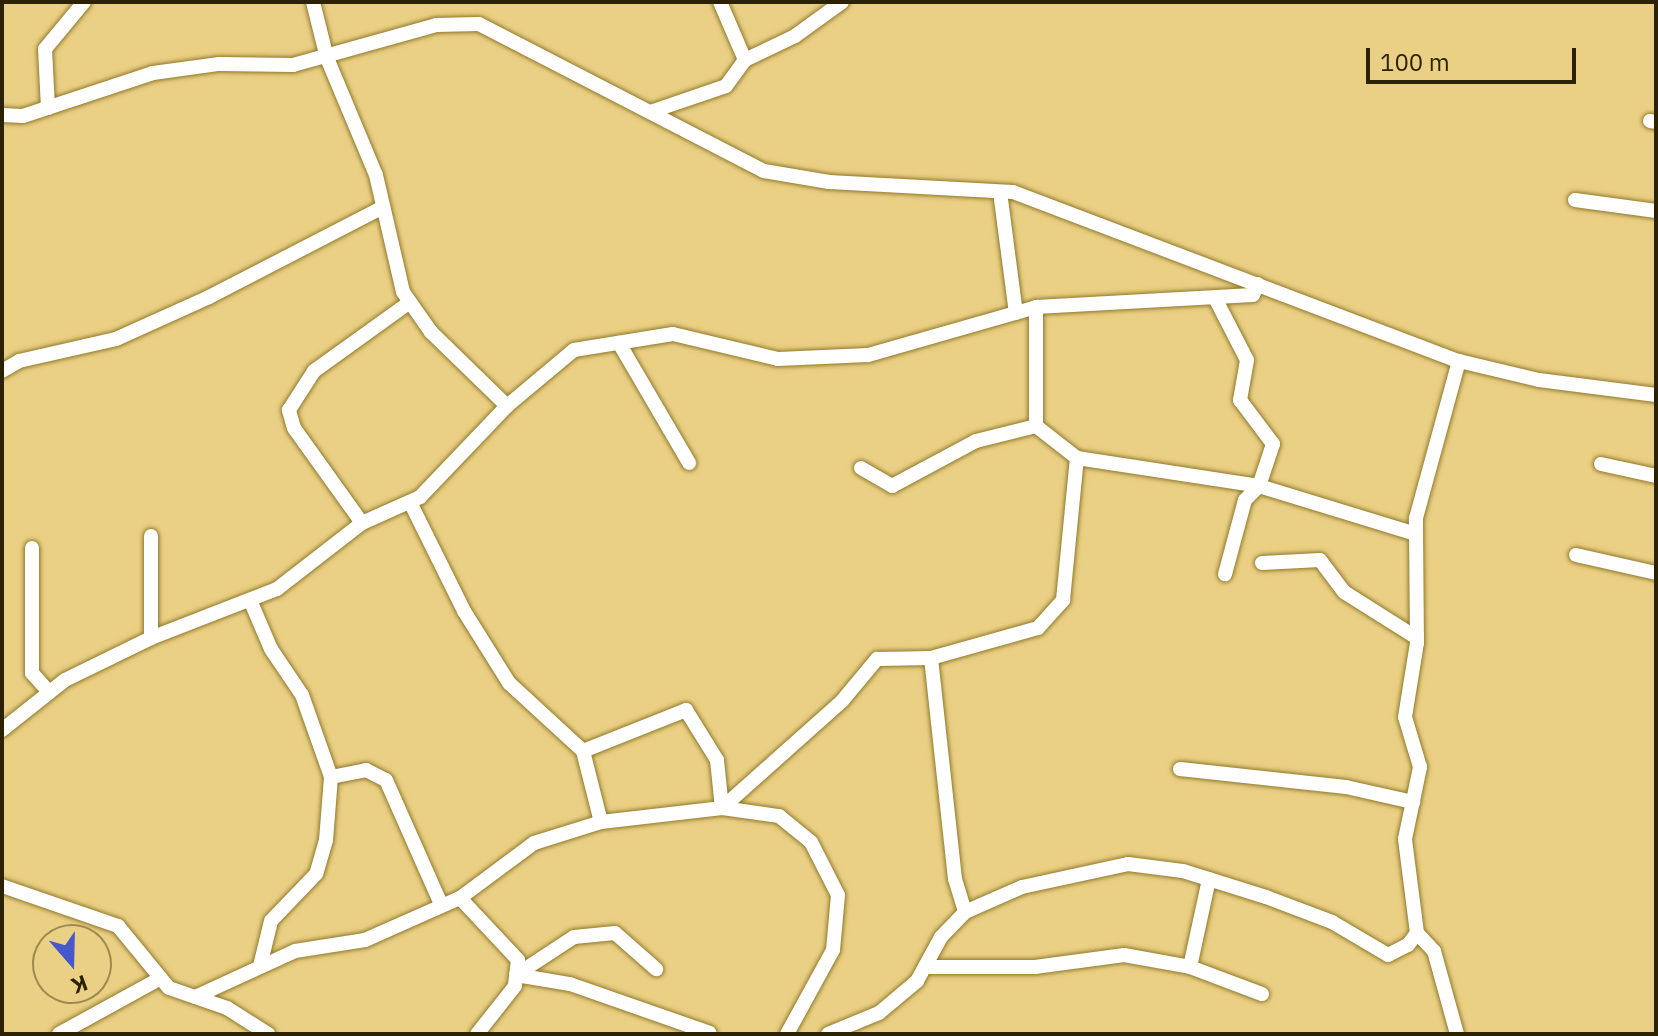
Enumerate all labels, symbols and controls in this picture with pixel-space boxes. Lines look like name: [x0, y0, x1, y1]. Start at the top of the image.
scale bar: [1370, 32, 1580, 82]
text: 100 m: [1380, 46, 1450, 78]
north arrow: [32, 924, 112, 1004]
text: K: [68, 969, 92, 1001]

